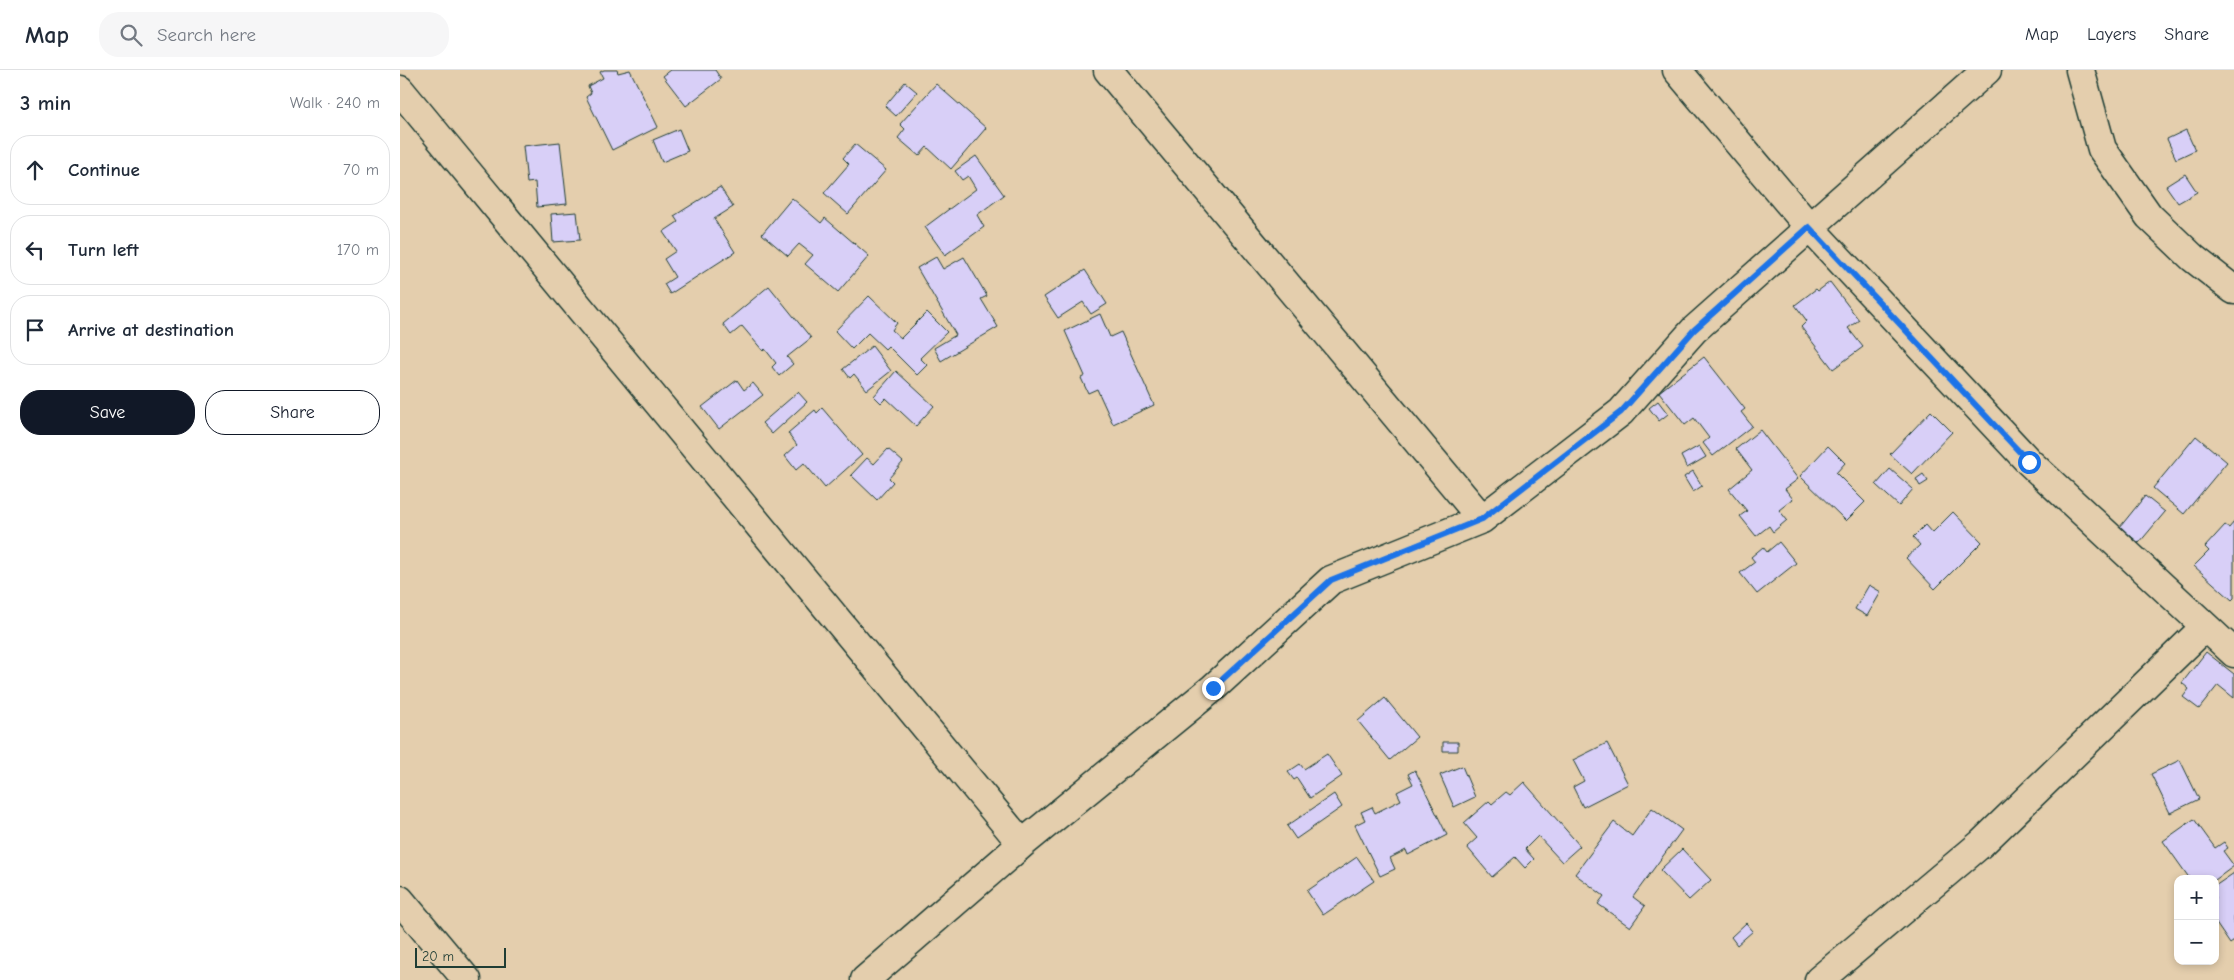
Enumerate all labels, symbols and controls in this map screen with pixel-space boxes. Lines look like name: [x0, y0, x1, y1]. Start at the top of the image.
search box: [99, 12, 449, 57]
text: Map: [25, 21, 69, 49]
icon: search: [117, 21, 145, 49]
text: Search here: [157, 24, 256, 46]
text: Map: [2025, 24, 2059, 45]
text: Layers: [2087, 24, 2136, 45]
text: Share: [2164, 24, 2209, 45]
text: 3 min: [20, 91, 71, 115]
text: Walk · 240 m: [290, 94, 380, 112]
icon: ahead: [21, 156, 49, 184]
text: Continue: [68, 159, 140, 181]
text: 70 m: [343, 161, 379, 179]
icon: left: [21, 236, 49, 264]
text: Turn left: [68, 239, 139, 261]
text: 170 m: [337, 241, 379, 259]
icon: arrive: [21, 316, 49, 344]
text: Arrive at destination: [68, 319, 234, 341]
button: Save: [20, 390, 195, 435]
button: Share: [205, 390, 380, 435]
route start: [2018, 451, 2041, 474]
route end: [1202, 677, 1225, 700]
map controls: [2174, 875, 2219, 965]
button: +: [2174, 875, 2219, 920]
button: −: [2174, 920, 2219, 965]
scale bar: [415, 945, 506, 968]
text: 20 m: [422, 948, 454, 965]

